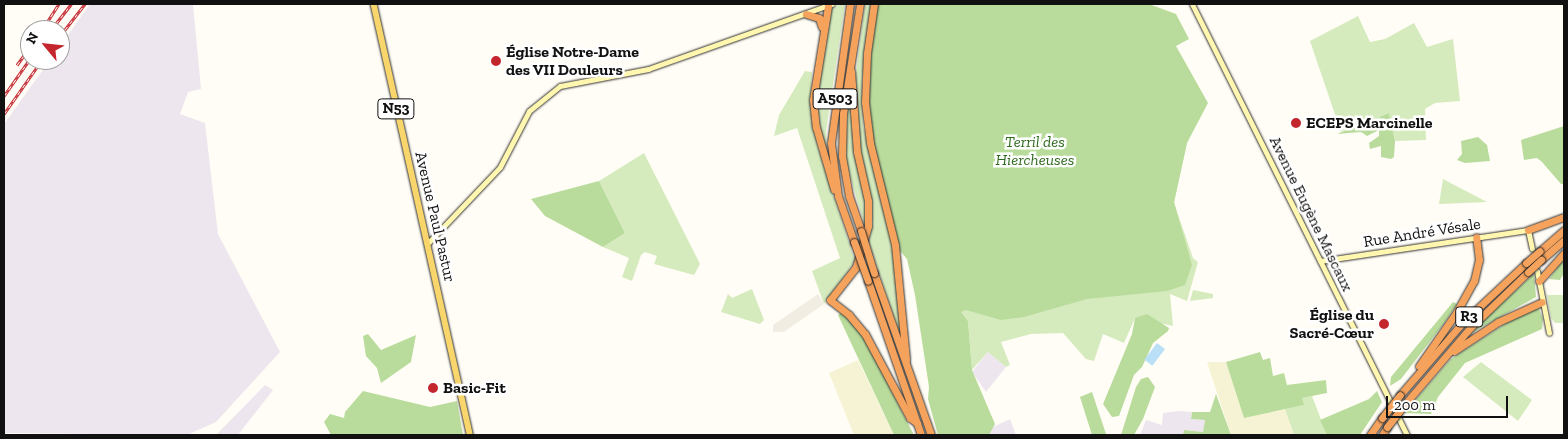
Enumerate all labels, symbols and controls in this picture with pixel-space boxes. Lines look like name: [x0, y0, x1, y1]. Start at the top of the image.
north arrow: [20, 20, 70, 70]
text: N: [22, 30, 42, 47]
place label: Église Notre-Dame des VII Douleurs: [506, 42, 639, 80]
marker: Église Notre-Dame des VII Douleurs: [490, 55, 502, 67]
road number: A503: [812, 86, 858, 112]
road number: N53: [377, 96, 415, 122]
place label: ECEPS Marcinelle: [1306, 113, 1433, 133]
marker: ECEPS Marcinelle: [1290, 117, 1302, 129]
park label: Terril des Hiercheuses: [996, 132, 1074, 170]
street label: Avenue Eugène Mascaux: [1265, 133, 1357, 295]
street label: Avenue Paul Pastur: [411, 150, 459, 284]
street label: Rue André Vésale: [1361, 214, 1483, 252]
road number: R3: [1454, 304, 1484, 330]
place label: Église du Sacré-Cœur: [1290, 305, 1374, 343]
marker: Église du Sacré-Cœur: [1378, 318, 1390, 330]
place label: Basic-Fit: [443, 378, 506, 398]
marker: Basic-Fit: [427, 382, 439, 394]
scale bar: [1388, 386, 1510, 418]
text: 200 m: [1394, 396, 1435, 414]

